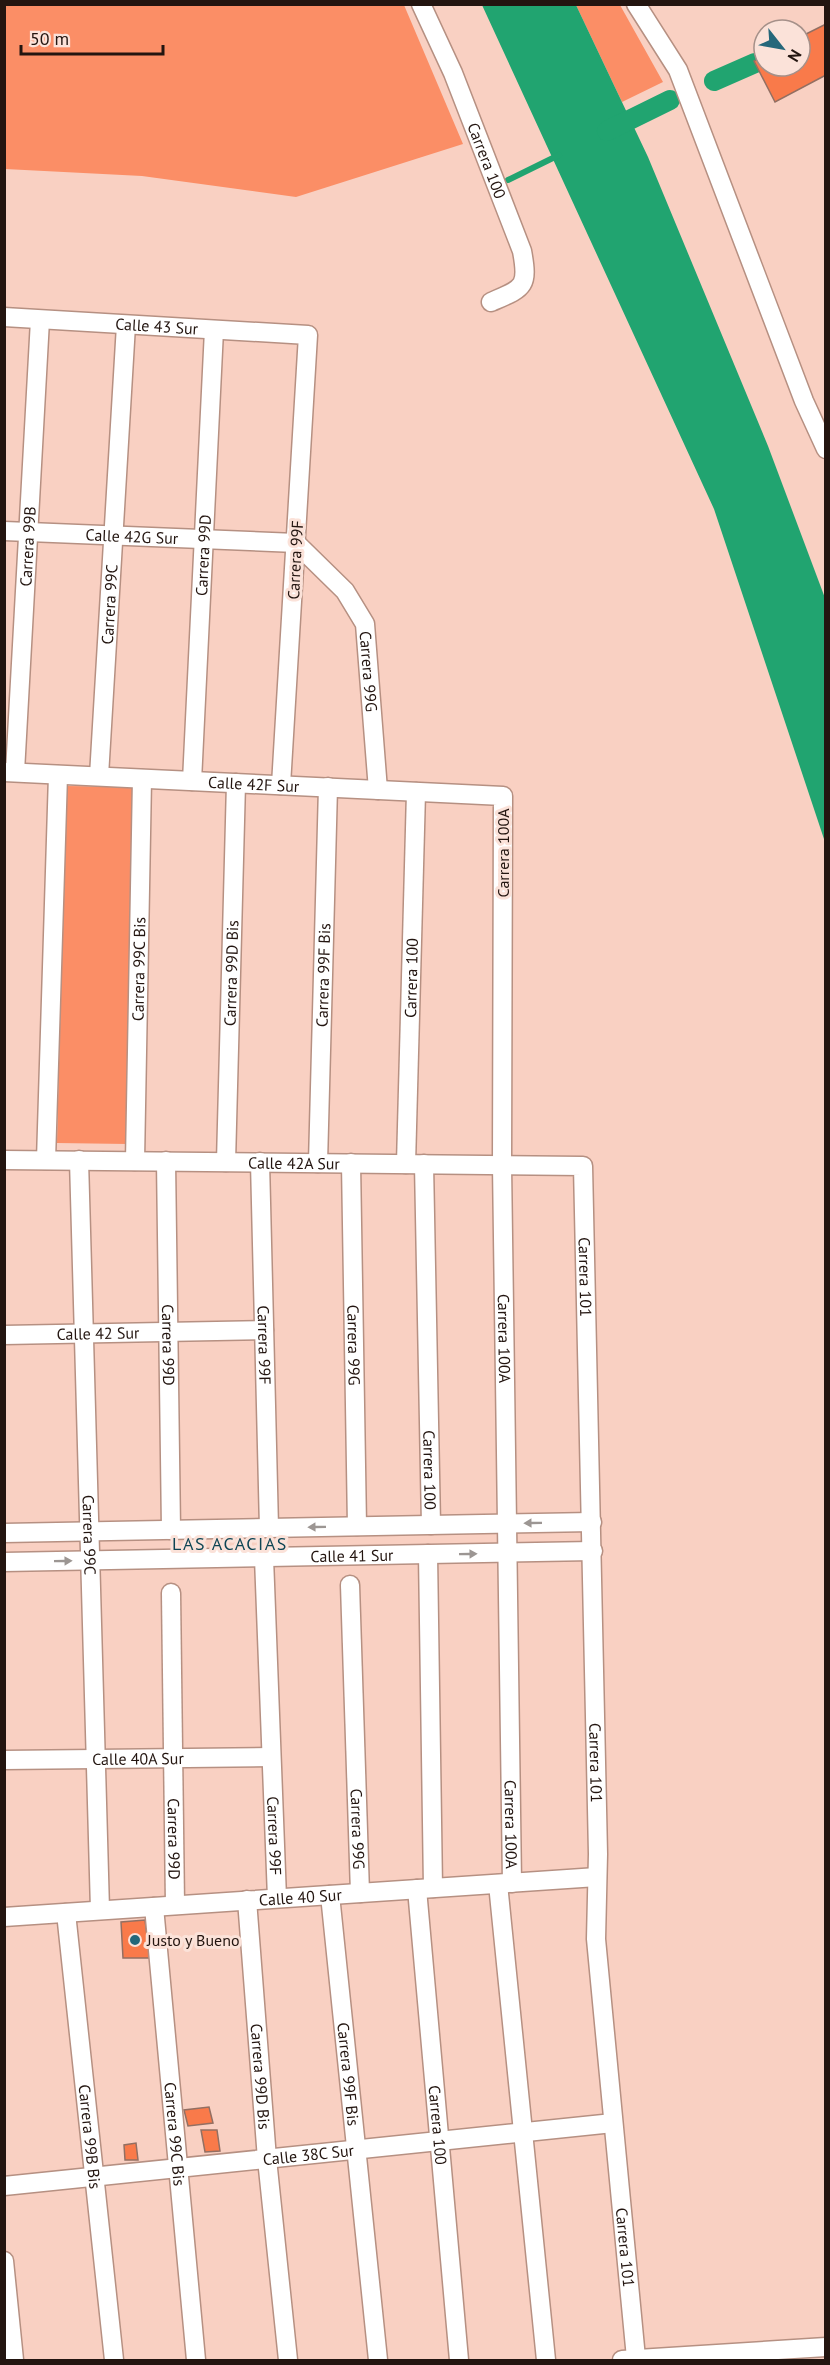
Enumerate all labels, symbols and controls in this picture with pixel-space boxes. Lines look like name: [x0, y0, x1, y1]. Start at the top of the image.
scale bar: [21, 18, 164, 56]
north arrow: [752, 18, 812, 78]
text: 50 m: [30, 27, 69, 50]
text: N: [784, 46, 806, 65]
street label: Carrera 100: [463, 120, 511, 202]
street label: Calle 43 Sur: [115, 314, 199, 339]
street label: Carrera 99B: [15, 506, 40, 587]
street label: Carrera 99D: [191, 514, 215, 596]
street label: Carrera 99F: [283, 520, 307, 600]
street label: Calle 42G Sur: [85, 524, 179, 548]
street label: Carrera 99C: [97, 564, 122, 645]
street label: Carrera 99G: [356, 630, 382, 712]
street label: Calle 42F Sur: [208, 772, 300, 796]
street label: Carrera 100A: [493, 808, 513, 897]
street label: Carrera 99C Bis: [128, 917, 149, 1021]
street label: Carrera 99D Bis: [220, 919, 242, 1026]
street label: Carrera 99F Bis: [312, 923, 334, 1027]
street label: Carrera 100: [400, 938, 422, 1018]
street label: Calle 42A Sur: [248, 1153, 340, 1173]
street label: Carrera 101: [575, 1237, 596, 1317]
street label: Carrera 100A: [494, 1294, 515, 1384]
street label: Carrera 99D: [158, 1304, 179, 1386]
street label: Carrera 99G: [343, 1304, 365, 1386]
street label: Carrera 99F: [254, 1305, 275, 1385]
street label: Calle 42 Sur: [56, 1322, 140, 1344]
street label: Carrera 100: [419, 1430, 441, 1510]
street label: Carrera 99C: [78, 1495, 101, 1575]
one-way arrow: [524, 1518, 543, 1528]
one-way arrow: [308, 1522, 327, 1532]
district label: LAS ACACIAS: [172, 1532, 288, 1555]
street label: Calle 41 Sur: [310, 1545, 394, 1566]
one-way arrow: [458, 1549, 477, 1558]
one-way arrow: [53, 1556, 72, 1566]
street label: Carrera 101: [585, 1723, 607, 1803]
street label: Calle 40A Sur: [92, 1748, 184, 1769]
street label: Carrera 100A: [501, 1780, 522, 1870]
street label: Carrera 99G: [347, 1788, 369, 1870]
street label: Carrera 99F: [263, 1796, 286, 1876]
street label: Carrera 99D: [164, 1798, 185, 1880]
street label: Calle 40 Sur: [258, 1884, 343, 1910]
place label: Justo y Bueno: [146, 1930, 239, 1950]
marker: Justo y Bueno: [128, 1933, 142, 1947]
street label: Carrera 99F Bis: [333, 2021, 364, 2127]
street label: Carrera 99D Bis: [247, 2023, 275, 2130]
street label: Carrera 99C Bis: [160, 2081, 190, 2187]
street label: Carrera 99B Bis: [74, 2083, 106, 2190]
street label: Carrera 100: [425, 2084, 452, 2166]
street label: Calle 38C Sur: [262, 2140, 355, 2169]
street label: Carrera 101: [612, 2207, 639, 2288]

